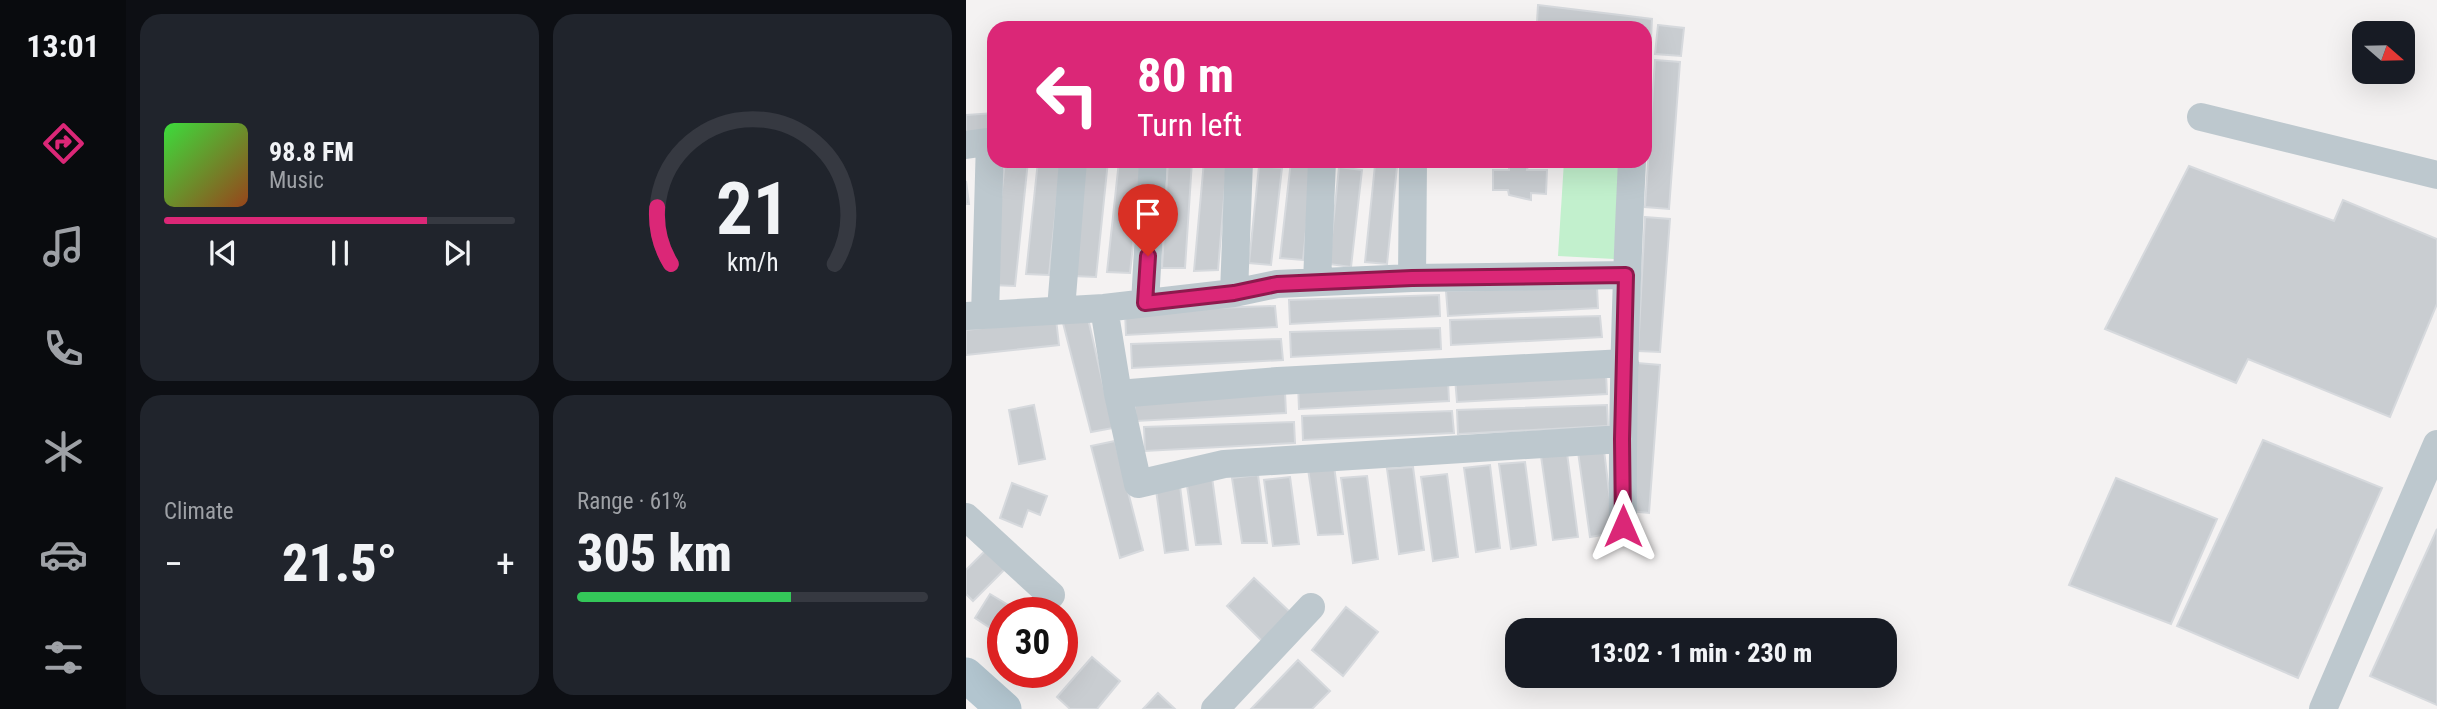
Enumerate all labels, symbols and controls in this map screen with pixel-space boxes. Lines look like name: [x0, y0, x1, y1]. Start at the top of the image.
north arrow: [2352, 21, 2415, 84]
map controls: [2352, 21, 2415, 84]
text: 13:01: [26, 27, 100, 65]
text: 80 m: [1137, 47, 1234, 104]
icon: left: [1022, 49, 1113, 140]
text: Turn left: [1137, 106, 1242, 144]
icon: directions: [39, 119, 88, 168]
text: 98.8 FM: [269, 137, 354, 167]
text: 21: [716, 166, 789, 252]
text: Music: [269, 167, 324, 194]
pin: [1118, 184, 1178, 256]
icon: arrive: [1129, 195, 1167, 233]
icon: music: [39, 222, 88, 271]
icon: previous: [204, 234, 242, 272]
icon: pause: [321, 234, 359, 272]
icon: next: [438, 234, 476, 272]
text: km/h: [727, 248, 778, 277]
icon: phone: [39, 324, 88, 373]
icon: climate: [39, 427, 88, 476]
text: Range · 61%: [577, 488, 687, 515]
position arrow: [1586, 489, 1660, 563]
text: Climate: [164, 498, 234, 525]
text: 305 km: [577, 523, 732, 584]
icon: car: [39, 530, 88, 579]
text: 21.5°: [282, 533, 397, 594]
text: −: [164, 542, 183, 586]
text: +: [496, 542, 515, 586]
speed limit sign: 30: [987, 597, 1078, 688]
icon: filters: [39, 633, 88, 682]
text: 13:02 · 1 min · 230 m: [1590, 638, 1812, 668]

